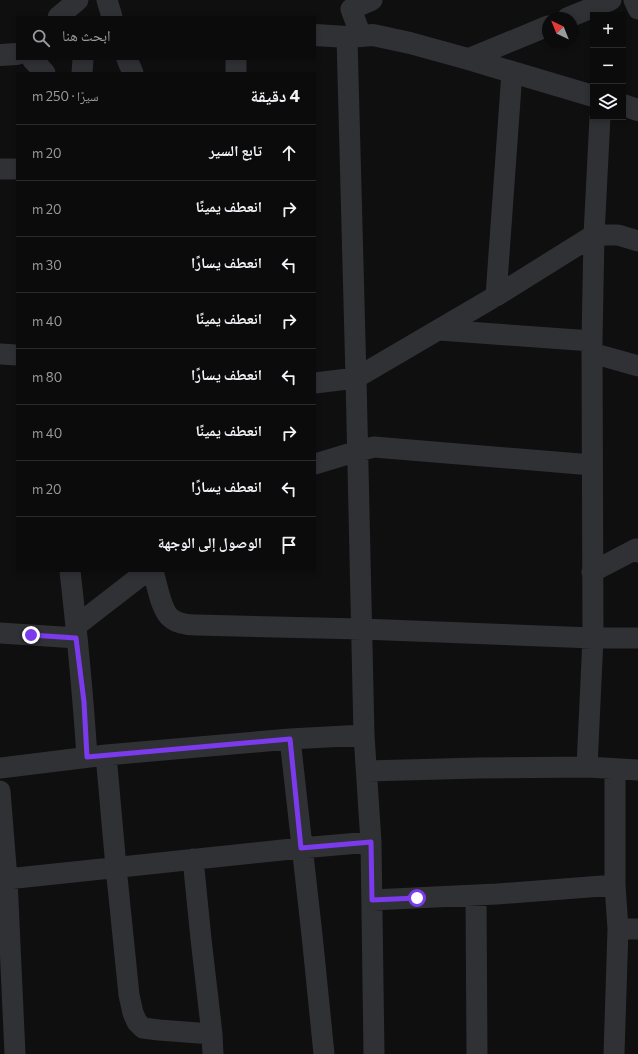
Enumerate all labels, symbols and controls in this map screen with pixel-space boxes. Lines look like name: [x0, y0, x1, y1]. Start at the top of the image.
north arrow: [542, 12, 578, 48]
map controls: [590, 12, 626, 120]
button: +: [590, 12, 626, 48]
search box: [16, 16, 316, 60]
text: ابحث هنا: [62, 26, 111, 44]
icon: search: [30, 27, 52, 49]
button: −: [590, 48, 626, 84]
button: layers: [590, 84, 626, 120]
text: 4 دقيقة: [251, 85, 300, 106]
text: سيرًا · 250 m: [32, 88, 99, 104]
text: تابع السير: [209, 141, 262, 159]
icon: ahead: [278, 142, 300, 164]
text: 20 m: [32, 145, 62, 161]
text: انعطف يمينًا: [196, 197, 262, 215]
icon: right: [278, 198, 300, 220]
text: 20 m: [32, 201, 62, 217]
text: انعطف يسارًا: [191, 253, 262, 271]
icon: left: [278, 254, 300, 276]
text: 30 m: [32, 257, 62, 273]
text: انعطف يمينًا: [196, 309, 262, 327]
icon: right: [278, 310, 300, 332]
text: 40 m: [32, 313, 62, 329]
text: انعطف يسارًا: [191, 365, 262, 383]
icon: left: [278, 366, 300, 388]
text: 80 m: [32, 369, 62, 385]
text: انعطف يمينًا: [196, 421, 262, 439]
icon: right: [278, 422, 300, 444]
text: 40 m: [32, 425, 62, 441]
text: انعطف يسارًا: [191, 477, 262, 495]
icon: left: [278, 478, 300, 500]
text: 20 m: [32, 481, 62, 497]
text: الوصول إلى الوجهة: [158, 533, 262, 551]
icon: arrive: [278, 534, 300, 556]
route end: [22, 626, 40, 644]
route start: [408, 889, 426, 907]

